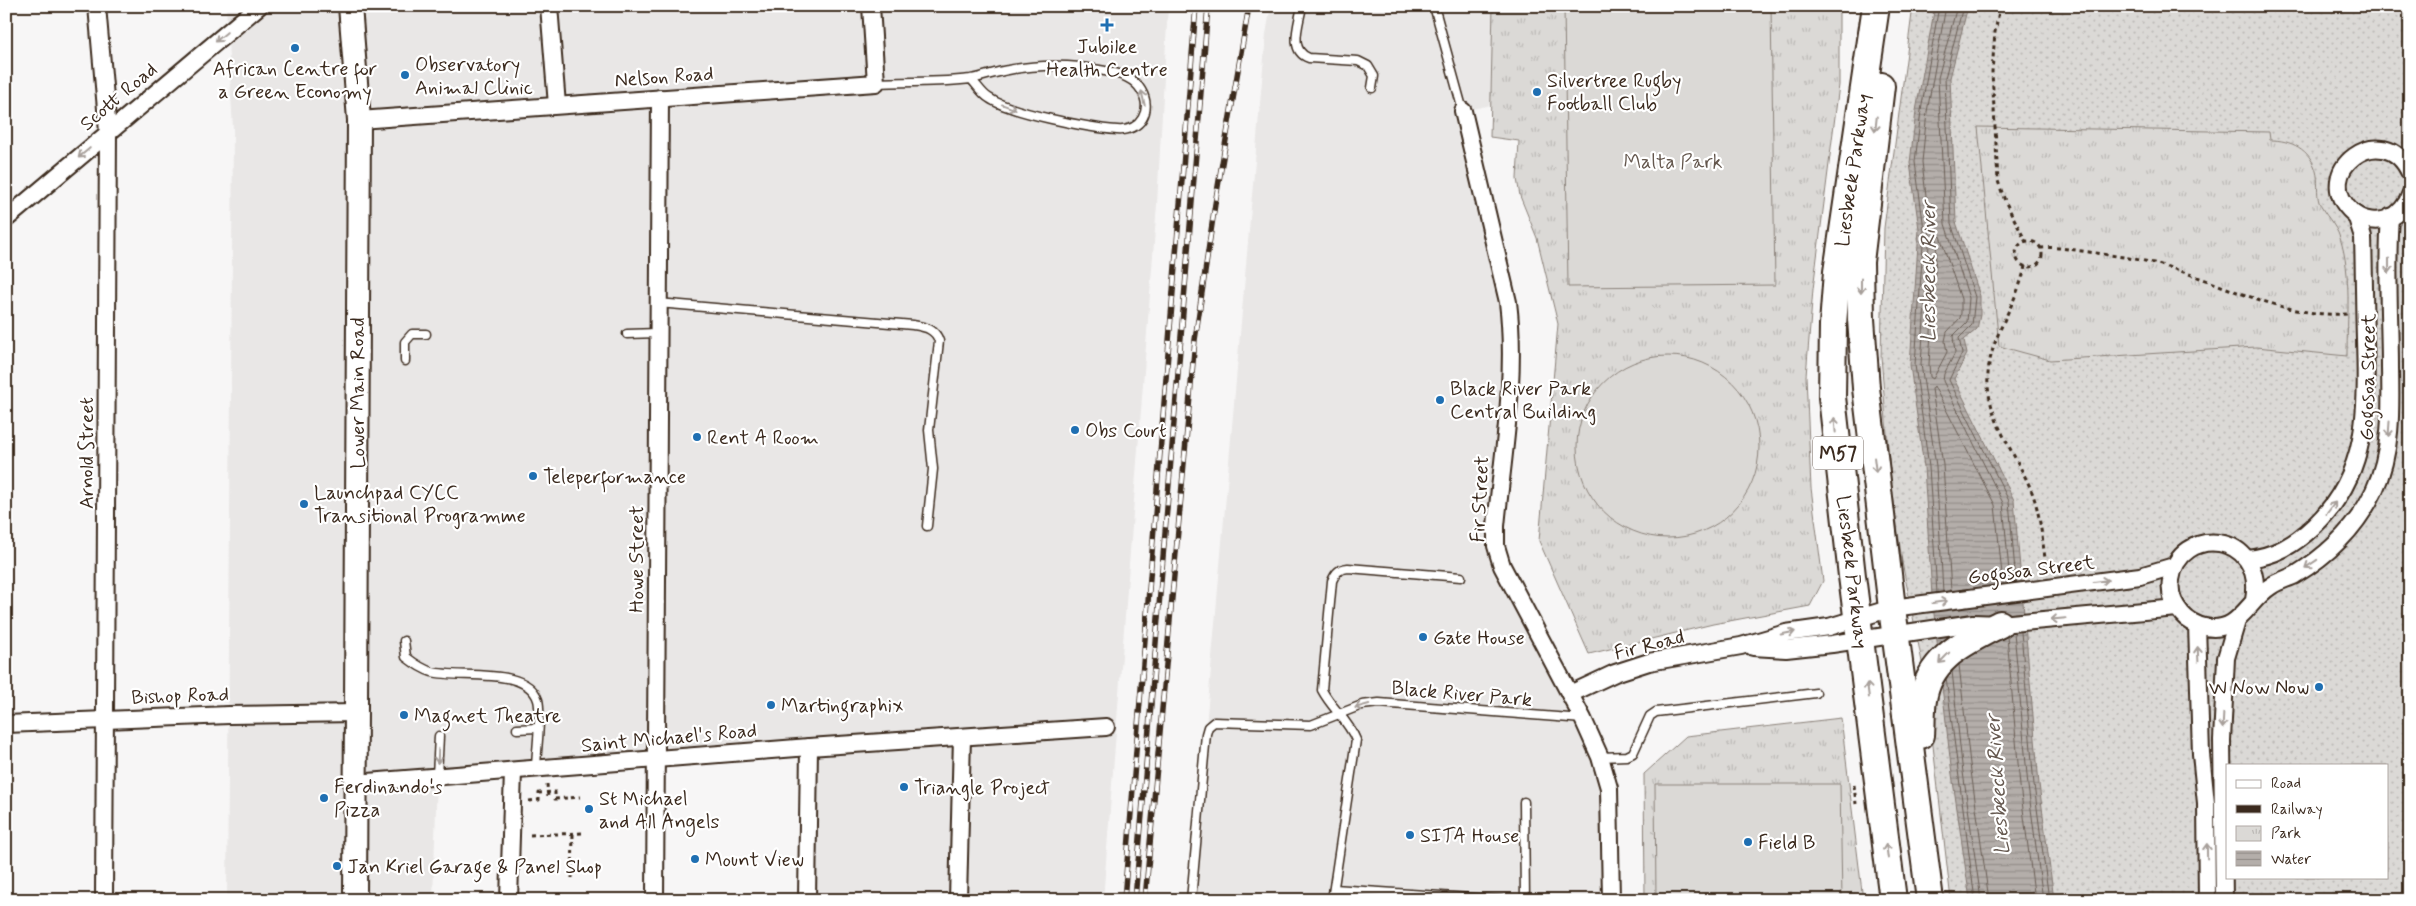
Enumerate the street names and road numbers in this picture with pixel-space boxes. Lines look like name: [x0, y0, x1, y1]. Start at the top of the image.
street label: Scott Road: [75, 57, 163, 138]
street label: Nelson Road: [614, 61, 714, 94]
street label: Liesbeek Parkway: [1829, 92, 1878, 249]
street label: Gogosoa Street: [2354, 313, 2385, 441]
street label: Lower Main Road: [345, 317, 372, 469]
street label: Arnold Street: [74, 397, 101, 509]
road number: M57: [1813, 436, 1863, 469]
street label: Fir Street: [1465, 455, 1496, 543]
street label: Liesbeek Parkway: [1829, 494, 1874, 650]
street label: Howe Street: [624, 505, 651, 613]
street label: Gogosoa Street: [1966, 549, 2097, 594]
street label: Fir Road: [1611, 624, 1687, 667]
street label: Black River Park: [1390, 675, 1533, 714]
street label: Bishop Road: [131, 681, 229, 712]
street label: Saint Michael's Road: [580, 717, 758, 760]

